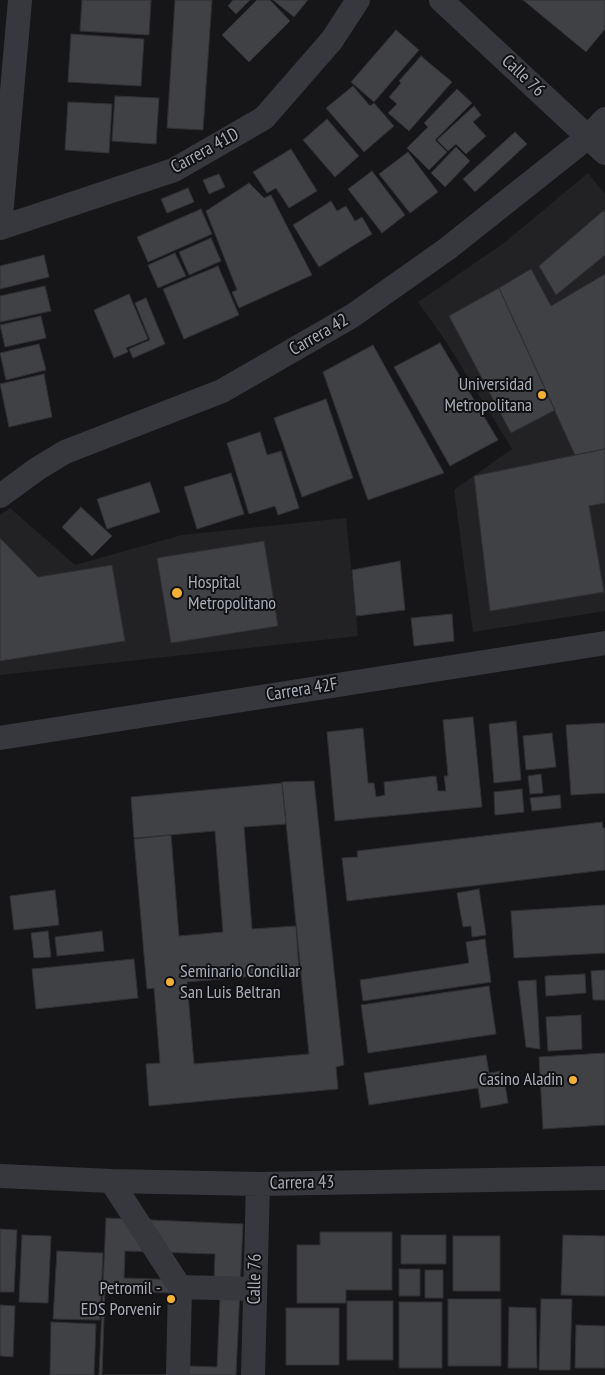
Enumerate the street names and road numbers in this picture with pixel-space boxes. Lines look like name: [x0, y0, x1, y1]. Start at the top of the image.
street label: Calle 76: [497, 51, 549, 101]
street label: Carrera 41D: [167, 124, 243, 178]
street label: Carrera 42: [286, 309, 352, 361]
street label: Carrera 42F: [265, 674, 339, 706]
street label: Carrera 43: [269, 1172, 335, 1194]
street label: Calle 76: [244, 1253, 266, 1305]

